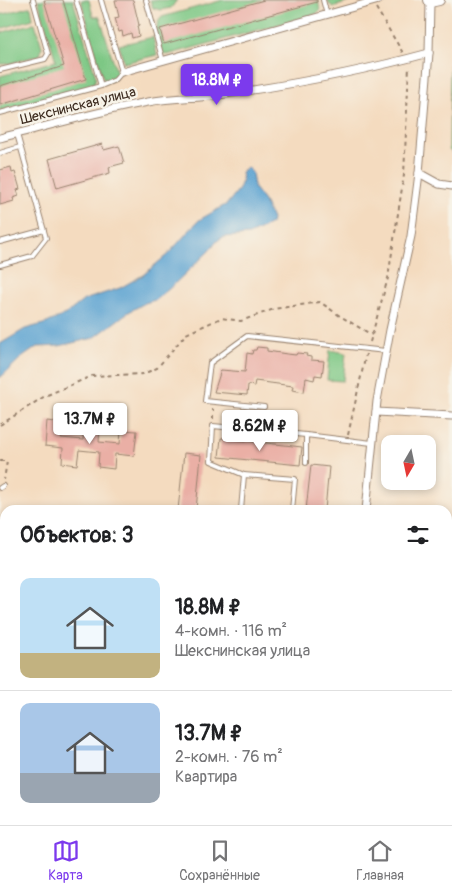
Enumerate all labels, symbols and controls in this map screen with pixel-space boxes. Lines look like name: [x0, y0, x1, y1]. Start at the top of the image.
pin: 18.8M ₽: [171, 64, 263, 106]
text: 18.8M ₽: [192, 70, 242, 90]
street label: Шекснинская улица: [19, 83, 138, 128]
pin: 13.7M ₽: [44, 402, 136, 445]
text: 13.7M ₽: [64, 409, 116, 429]
pin: 8.62M ₽: [214, 410, 306, 452]
text: 8.62M ₽: [233, 416, 287, 436]
north arrow: [381, 435, 436, 490]
map controls: [381, 435, 436, 490]
icon: filters: [404, 521, 432, 549]
text: Объектов: 3: [20, 522, 134, 549]
text: 18.8M ₽: [175, 594, 241, 621]
icon: home: [60, 598, 120, 658]
text: 4-комн. · 116 m²: [175, 621, 287, 641]
text: Шекснинская улица: [175, 641, 310, 661]
text: 13.7M ₽: [175, 720, 243, 747]
icon: home: [60, 723, 120, 783]
text: 2-комн. · 76 m²: [175, 747, 283, 767]
text: Квартира: [175, 767, 237, 787]
tab: Карта: [48, 837, 83, 884]
tab: Сохранённые: [179, 837, 260, 884]
tab: Главная: [356, 837, 404, 884]

